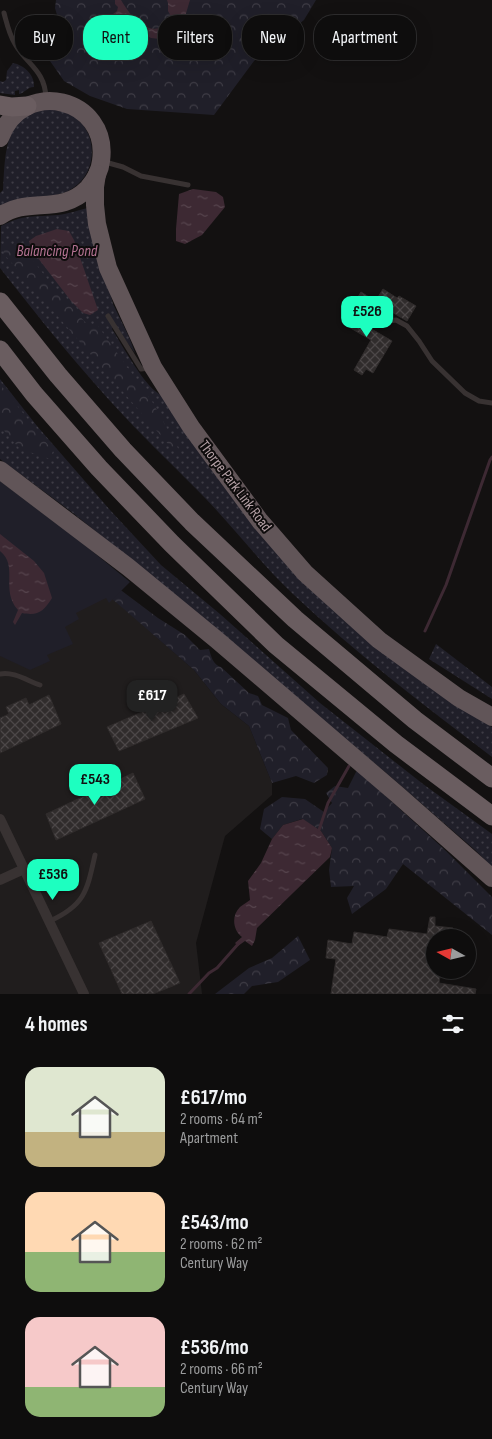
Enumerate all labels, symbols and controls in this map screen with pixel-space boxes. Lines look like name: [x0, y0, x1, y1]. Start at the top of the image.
chip: Buy: [15, 15, 73, 60]
chip: Rent: [83, 15, 148, 60]
chip: Filters: [158, 15, 232, 60]
chip: New: [242, 15, 304, 60]
chip: Apartment: [314, 15, 416, 60]
water label: Balancing Pond: [17, 242, 98, 261]
pin: £526: [337, 296, 397, 338]
text: £526: [352, 302, 382, 321]
street label: Thorpe Park Link Road: [194, 436, 276, 536]
pin: £617: [122, 680, 182, 722]
text: £617: [138, 686, 166, 705]
pin: £543: [65, 764, 125, 806]
text: £543: [80, 770, 110, 789]
pin: £536: [23, 858, 83, 901]
text: £536: [38, 865, 68, 884]
north arrow: [426, 929, 476, 979]
map controls: [426, 929, 476, 979]
icon: filters: [439, 1010, 467, 1038]
text: 4 homes: [25, 1012, 88, 1037]
text: £617/mo: [180, 1085, 247, 1110]
icon: home: [65, 1087, 125, 1147]
text: 2 rooms · 64 m²: [180, 1110, 263, 1129]
text: Apartment: [180, 1129, 238, 1148]
text: £543/mo: [180, 1210, 249, 1235]
icon: home: [65, 1212, 125, 1272]
text: 2 rooms · 62 m²: [180, 1235, 263, 1254]
text: Century Way: [180, 1254, 248, 1273]
text: £536/mo: [180, 1335, 249, 1360]
icon: home: [65, 1337, 125, 1397]
text: 2 rooms · 66 m²: [180, 1360, 263, 1379]
text: Century Way: [180, 1379, 248, 1398]

